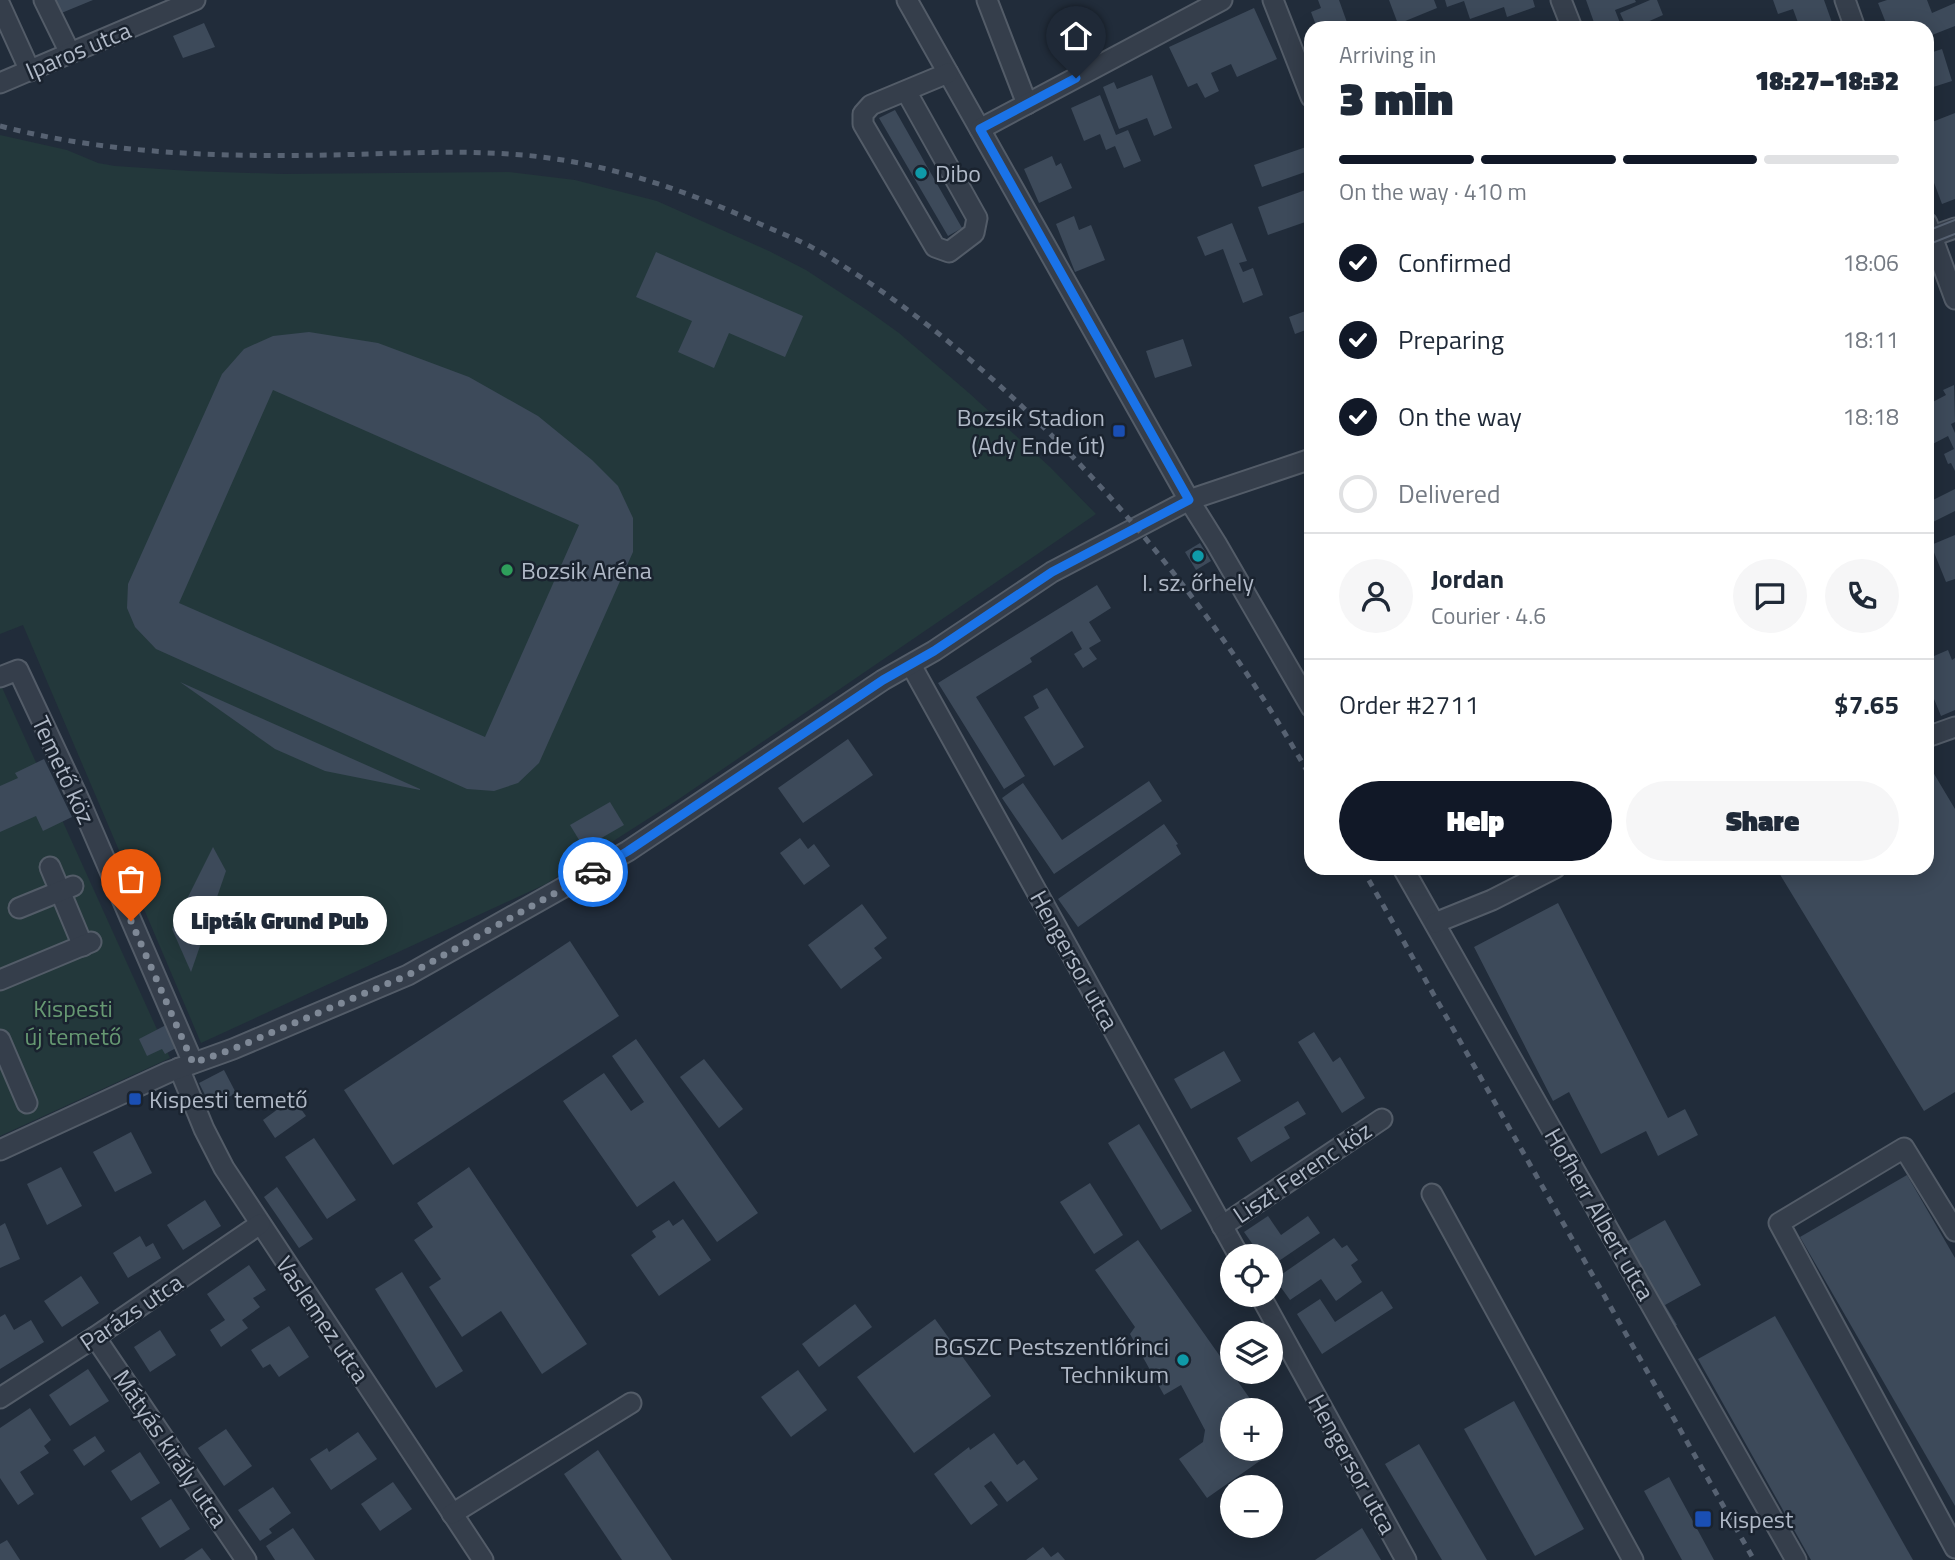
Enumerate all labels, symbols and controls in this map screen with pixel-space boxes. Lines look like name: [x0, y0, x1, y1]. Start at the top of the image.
pin: [1046, 6, 1106, 78]
street label: Iparos utca: [20, 12, 136, 88]
icon: home: [1057, 17, 1095, 55]
text: Arriving in: [1339, 37, 1436, 72]
text: 18:27–18:32: [1755, 61, 1899, 100]
text: 3 min: [1339, 63, 1453, 133]
place label: Dibo: [935, 155, 981, 191]
marker: Dibo: [913, 165, 929, 181]
text: On the way · 410 m: [1339, 174, 1527, 209]
text: Confirmed: [1398, 243, 1512, 282]
icon: check: [1339, 244, 1377, 282]
text: 18:06: [1842, 245, 1899, 280]
text: Preparing: [1398, 320, 1504, 359]
icon: check: [1339, 321, 1377, 359]
text: 18:11: [1842, 322, 1899, 357]
text: On the way: [1398, 397, 1522, 436]
icon: check: [1339, 398, 1377, 436]
place label: Bozsik Stadion (Ady Ende út): [957, 399, 1105, 463]
text: 18:18: [1842, 399, 1899, 434]
marker: Bozsik Stadion (Ady Ende út): [1111, 423, 1127, 439]
text: Delivered: [1398, 474, 1501, 513]
marker: I. sz. őrhely: [1190, 548, 1206, 564]
place label: Bozsik Aréna: [521, 552, 652, 588]
button: person: [1339, 559, 1413, 633]
text: Jordan: [1431, 559, 1504, 598]
button: chat: [1733, 559, 1807, 633]
button: phone: [1825, 559, 1899, 633]
marker: Bozsik Aréna: [499, 562, 515, 578]
place label: I. sz. őrhely: [1142, 564, 1254, 600]
text: Courier · 4.6: [1431, 598, 1546, 633]
text: Order #2711: [1339, 685, 1479, 724]
text: $7.65: [1834, 685, 1899, 724]
street label: Temető köz: [23, 710, 105, 830]
button: Help: [1339, 781, 1612, 861]
button: Share: [1626, 781, 1899, 861]
courier: [558, 837, 628, 907]
pin: [101, 849, 161, 921]
icon: car: [574, 853, 612, 891]
icon: bag: [112, 860, 150, 898]
street label: Hengersor utca: [1022, 884, 1128, 1036]
callout: Lipták Grund Pub: [173, 897, 386, 946]
text: Lipták Grund Pub: [191, 903, 369, 938]
park label: Kispesti új temető: [24, 990, 122, 1054]
place label: Kispesti temető: [149, 1081, 308, 1117]
marker: Kispesti temető: [127, 1091, 143, 1107]
street label: Liszt Ferenc köz: [1225, 1112, 1379, 1232]
street label: Hofherr Albert utca: [1536, 1121, 1664, 1307]
map controls: [1220, 1244, 1283, 1538]
button: locate: [1220, 1244, 1283, 1307]
street label: Vaslemez utca: [267, 1248, 379, 1390]
street label: Parázs utca: [72, 1264, 190, 1360]
button: layers: [1220, 1321, 1283, 1384]
place label: BGSZC Pestszentlőrinci Technikum: [934, 1328, 1169, 1392]
marker: BGSZC Pestszentlőrinci Technikum: [1175, 1352, 1191, 1368]
street label: Mátyás király utca: [105, 1362, 237, 1534]
street label: Hengersor utca: [1300, 1388, 1406, 1540]
button: +: [1220, 1398, 1283, 1461]
button: −: [1220, 1475, 1283, 1538]
place label: Kispest: [1719, 1501, 1794, 1537]
marker: Kispest: [1693, 1509, 1713, 1529]

